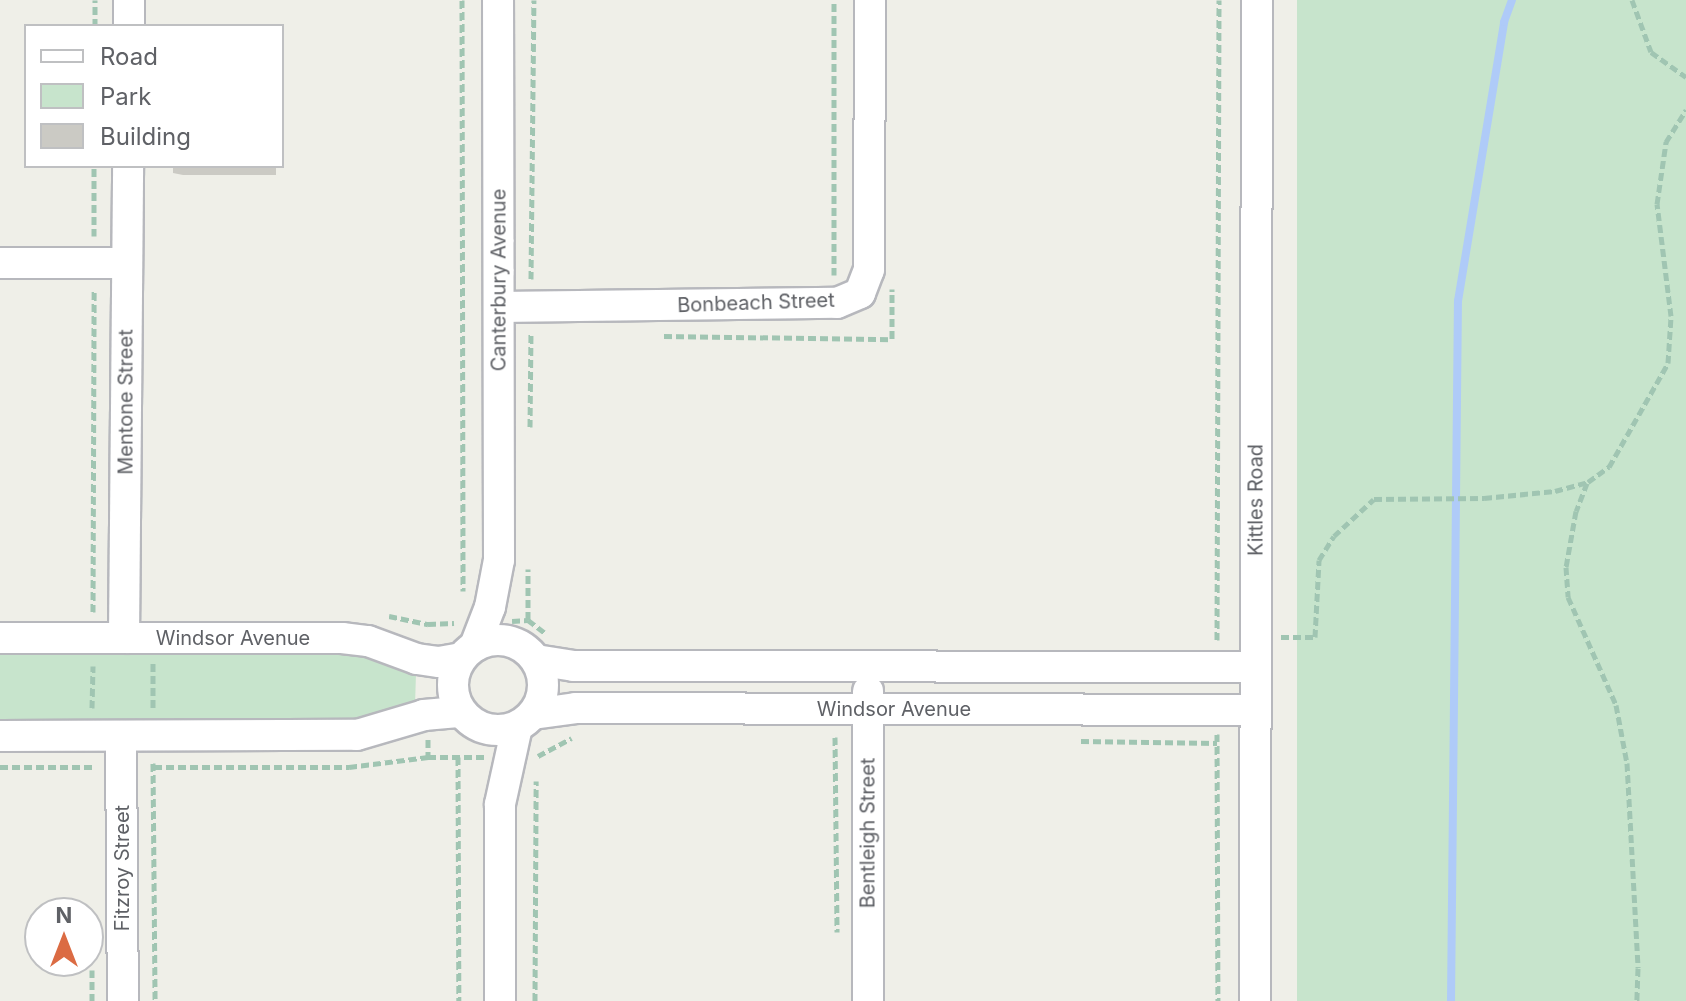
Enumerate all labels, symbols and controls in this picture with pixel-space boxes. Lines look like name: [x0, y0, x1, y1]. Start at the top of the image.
legend: [24, 24, 284, 168]
text: Road: [100, 42, 158, 71]
text: Park: [100, 82, 151, 111]
text: Building: [100, 122, 191, 151]
street label: Canterbury Avenue: [487, 189, 511, 371]
street label: Bonbeach Street: [677, 288, 835, 318]
street label: Mentone Street: [114, 329, 138, 475]
street label: Kittles Road: [1244, 444, 1268, 556]
street label: Windsor Avenue: [156, 626, 310, 650]
street label: Windsor Avenue: [817, 697, 971, 721]
street label: Bentleigh Street: [856, 758, 880, 908]
street label: Fitzroy Street: [110, 805, 134, 931]
north arrow: [24, 897, 104, 977]
text: N: [56, 902, 72, 928]

